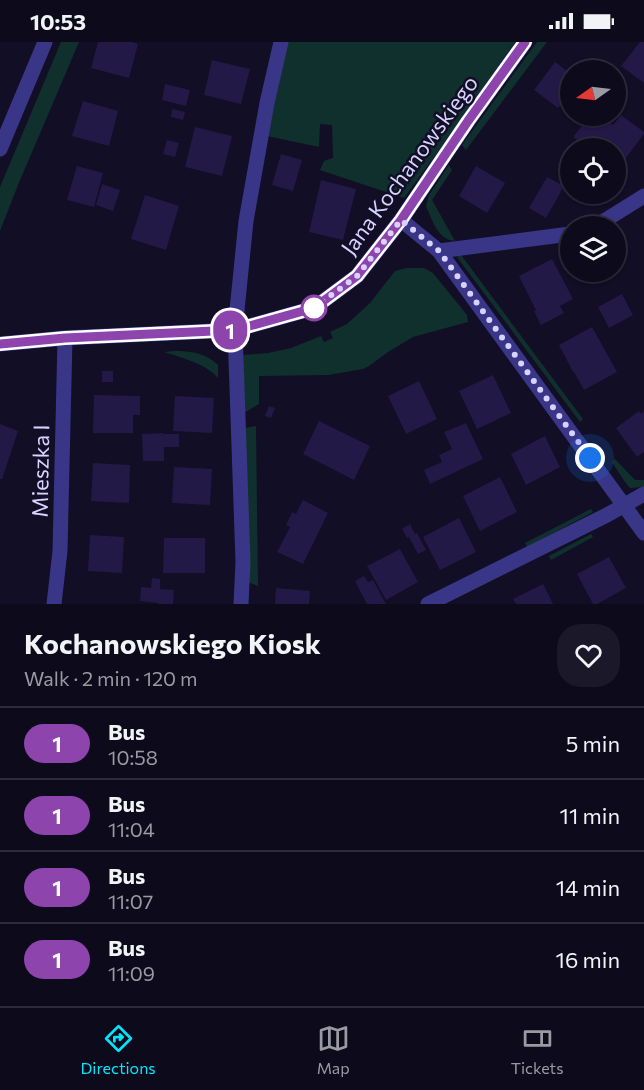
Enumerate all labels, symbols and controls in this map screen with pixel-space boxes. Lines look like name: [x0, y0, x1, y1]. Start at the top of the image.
text: 10:53: [30, 8, 86, 35]
north arrow: [560, 60, 626, 126]
map controls: [560, 60, 626, 282]
street label: Jana Kochanowskiego: [335, 70, 483, 260]
button: locate: [560, 138, 626, 204]
button: layers: [560, 216, 626, 282]
unlabelled marker: [301, 295, 327, 321]
line badge: 1: [210, 310, 250, 350]
text: 1: [225, 318, 235, 343]
street label: Mieszka I: [26, 424, 54, 518]
your location: [575, 443, 605, 473]
button: heart: [557, 624, 620, 687]
text: Kochanowskiego Kiosk: [24, 626, 321, 660]
text: Walk · 2 min · 120 m: [24, 666, 197, 690]
text: Bus: [108, 718, 145, 745]
text: 5 min: [566, 730, 620, 757]
text: 1: [52, 731, 62, 756]
text: 10:58: [108, 745, 158, 769]
text: Bus: [108, 790, 145, 817]
text: 11 min: [560, 802, 620, 829]
text: 1: [52, 803, 62, 828]
text: 11:04: [108, 817, 155, 841]
text: Bus: [108, 862, 145, 889]
text: 14 min: [556, 874, 620, 901]
text: 1: [52, 875, 62, 900]
text: 11:07: [108, 889, 153, 913]
text: Bus: [108, 934, 145, 961]
text: 16 min: [556, 946, 620, 973]
text: 1: [52, 947, 62, 972]
text: 11:09: [108, 961, 155, 985]
tab: Directions: [81, 1022, 156, 1077]
tab: Map: [317, 1022, 350, 1077]
tab: Tickets: [511, 1022, 563, 1077]

